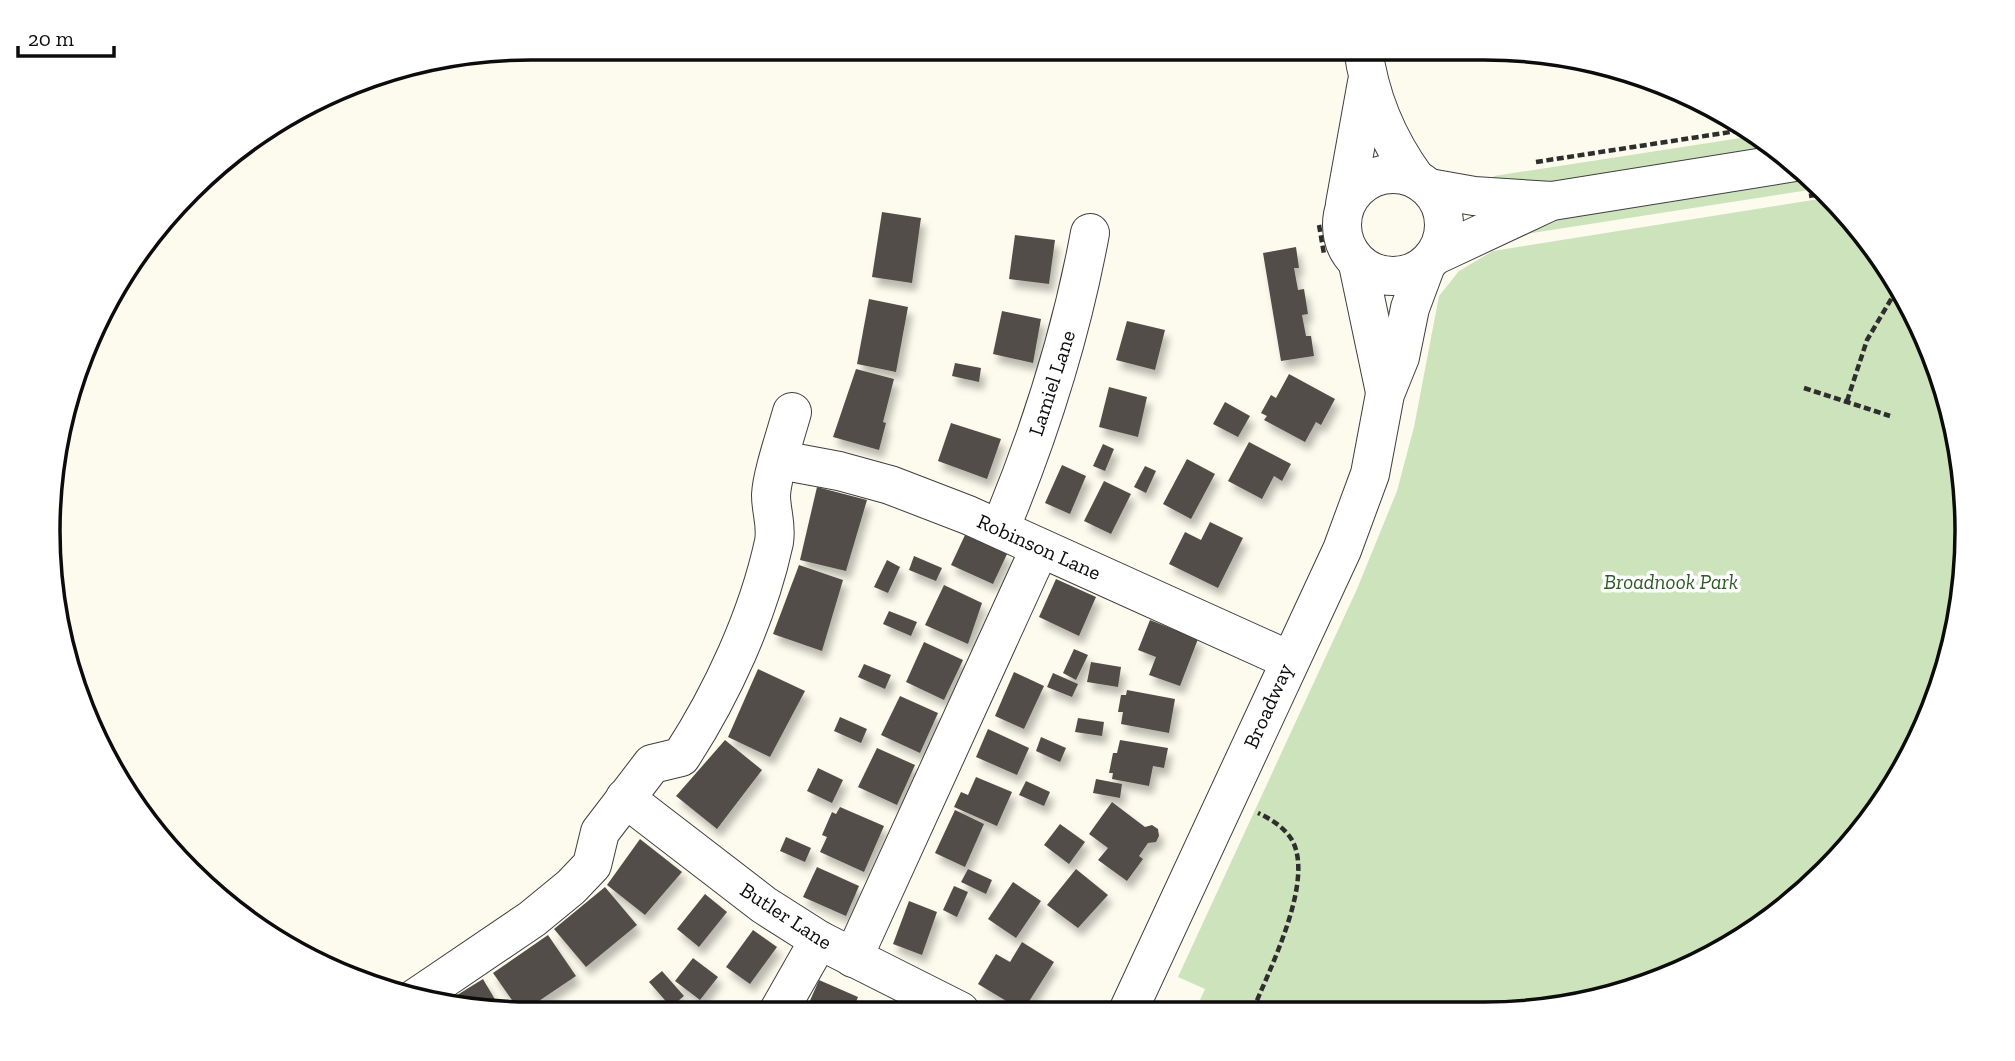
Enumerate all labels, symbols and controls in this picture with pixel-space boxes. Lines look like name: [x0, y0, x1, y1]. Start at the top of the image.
scale bar: [18, 14, 114, 58]
text: 20 m: [28, 26, 74, 51]
street label: Lamiel Lane: [1023, 327, 1080, 439]
street label: Robinson Lane: [973, 508, 1105, 585]
park label: Broadnook Park: [1604, 569, 1738, 594]
street label: Broadway: [1238, 659, 1297, 752]
street label: Butler Lane: [736, 877, 837, 955]

